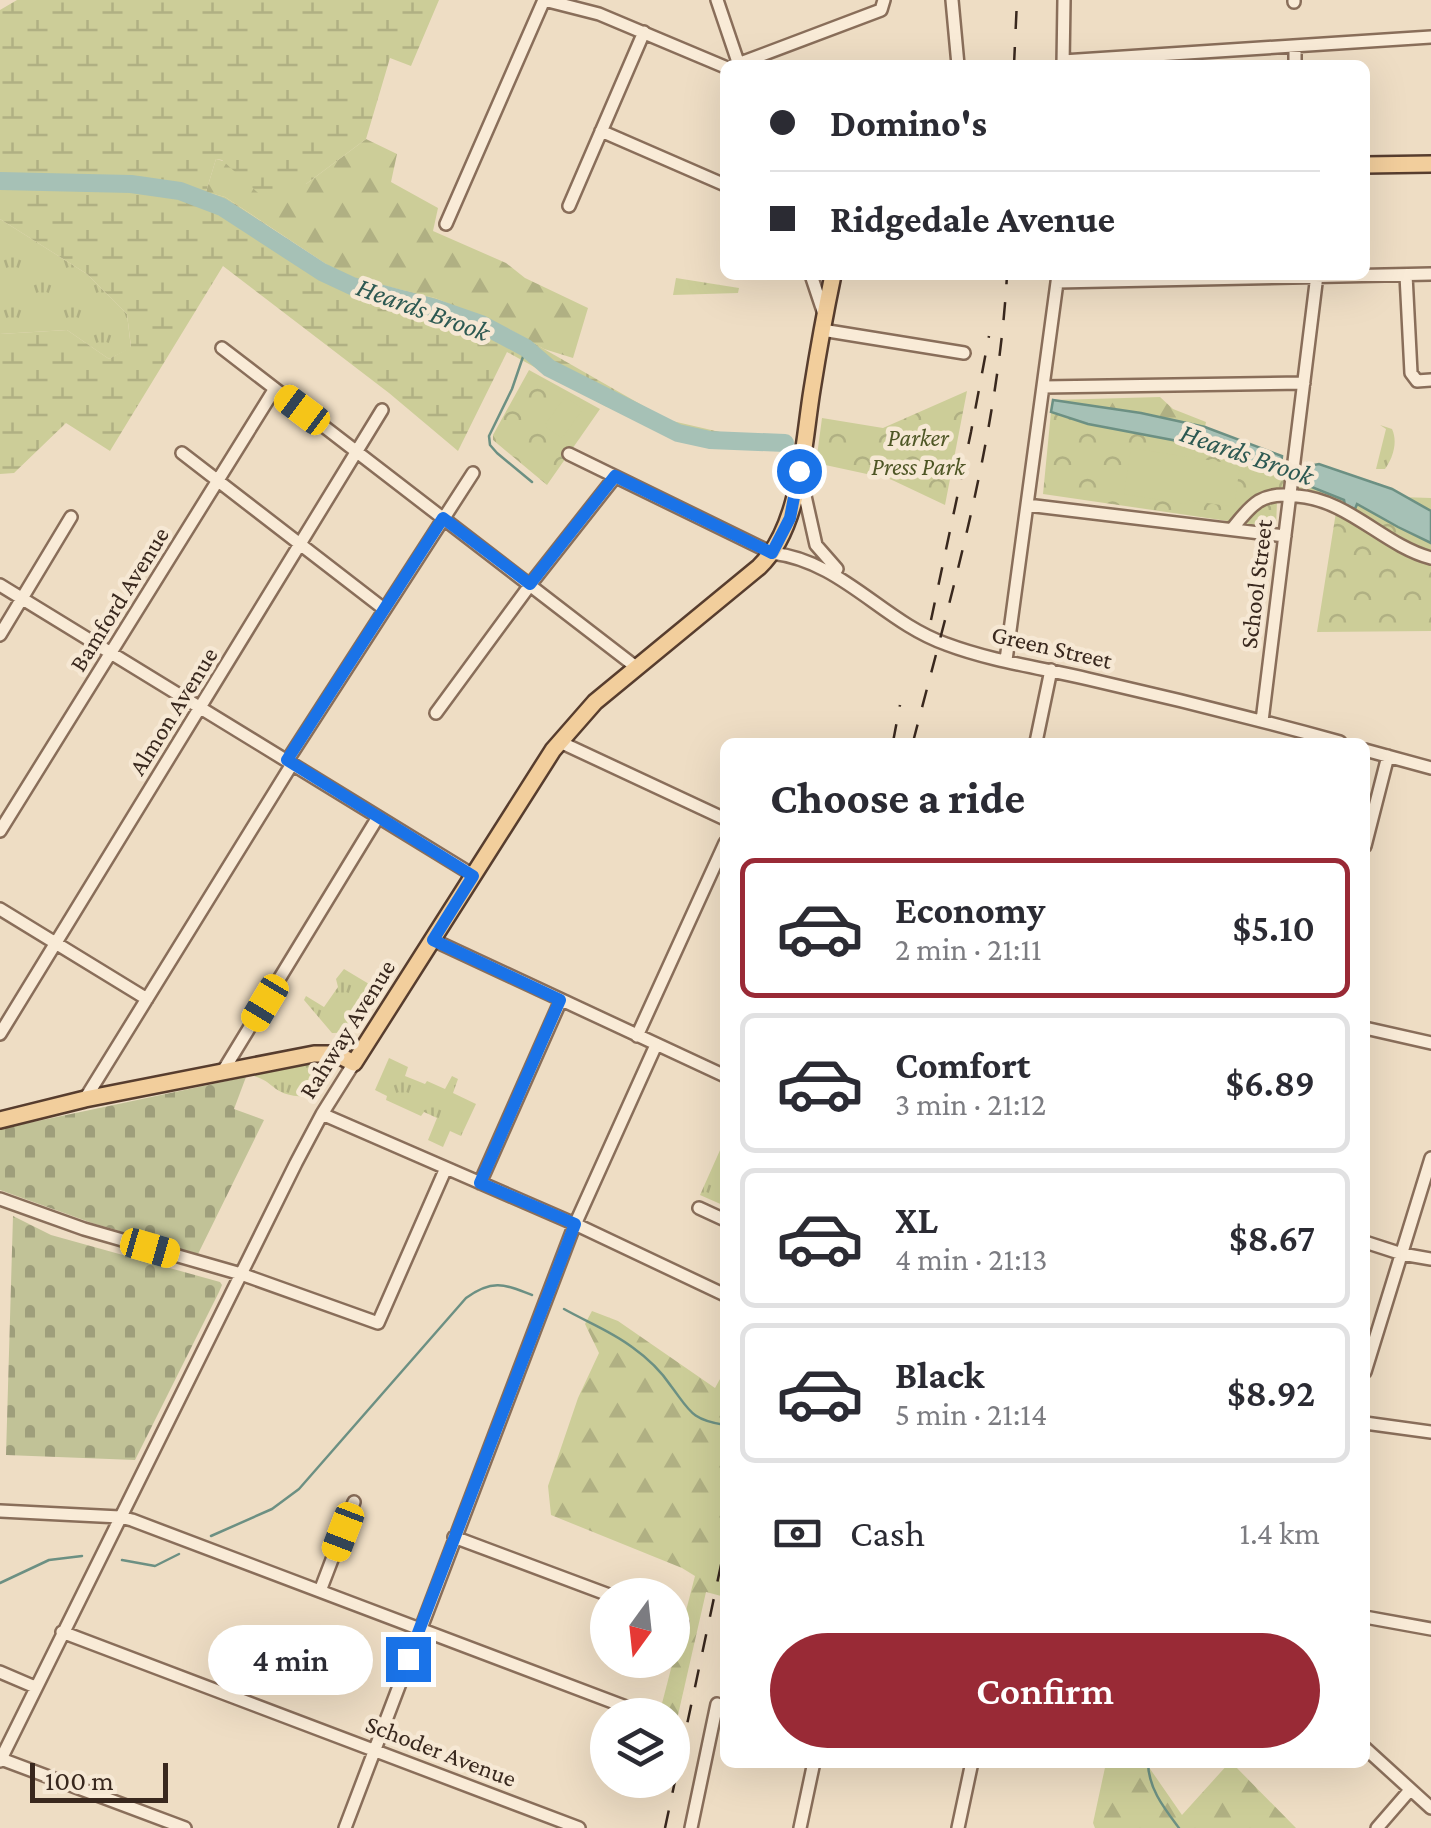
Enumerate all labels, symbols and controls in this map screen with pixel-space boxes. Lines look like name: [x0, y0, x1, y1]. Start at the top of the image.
text: Domino's: [830, 102, 987, 144]
text: Ridgedale Avenue: [830, 198, 1115, 240]
water label: Heards Brook: [352, 271, 495, 348]
car: [269, 380, 335, 440]
water label: Heards Brook: [1176, 417, 1319, 492]
park label: Parker Press Park: [871, 424, 966, 480]
route start: [777, 449, 822, 494]
street label: School Street: [1235, 517, 1277, 650]
street label: Bamford Avenue: [64, 522, 174, 676]
street label: Green Street: [989, 620, 1116, 674]
street label: Almon Avenue: [123, 642, 223, 780]
text: Choose a ride: [770, 773, 1025, 823]
icon: car: [775, 883, 865, 973]
text: Economy: [895, 889, 1045, 931]
text: $5.10: [1233, 907, 1315, 949]
text: 2 min · 21:11: [895, 931, 1042, 967]
street label: Rahway Avenue: [294, 955, 401, 1104]
car: [237, 970, 293, 1036]
icon: car: [775, 1038, 865, 1128]
text: Comfort: [895, 1044, 1031, 1086]
text: $6.89: [1226, 1062, 1315, 1104]
text: 3 min · 21:12: [895, 1086, 1046, 1122]
icon: car: [775, 1193, 865, 1283]
text: XL: [895, 1199, 938, 1241]
text: $8.67: [1229, 1217, 1315, 1259]
car: [117, 1225, 183, 1271]
text: 4 min · 21:13: [895, 1241, 1047, 1277]
icon: car: [775, 1348, 865, 1438]
text: Black: [895, 1354, 984, 1396]
text: $8.92: [1227, 1372, 1315, 1414]
text: 5 min · 21:14: [895, 1396, 1047, 1432]
car: [318, 1499, 368, 1565]
icon: cash: [770, 1506, 825, 1561]
text: Cash: [850, 1512, 925, 1554]
text: 1.4 km: [1240, 1515, 1320, 1551]
north arrow: [590, 1578, 690, 1678]
map controls: [590, 1578, 690, 1798]
callout: 4 min: [208, 1624, 373, 1694]
button: Confirm: [770, 1633, 1320, 1748]
route end: [386, 1637, 431, 1682]
text: 4 min: [252, 1642, 329, 1678]
button: layers: [590, 1698, 690, 1798]
street label: Schoder Avenue: [362, 1710, 520, 1792]
scale bar: [30, 1758, 168, 1802]
text: 100 m: [45, 1765, 114, 1796]

